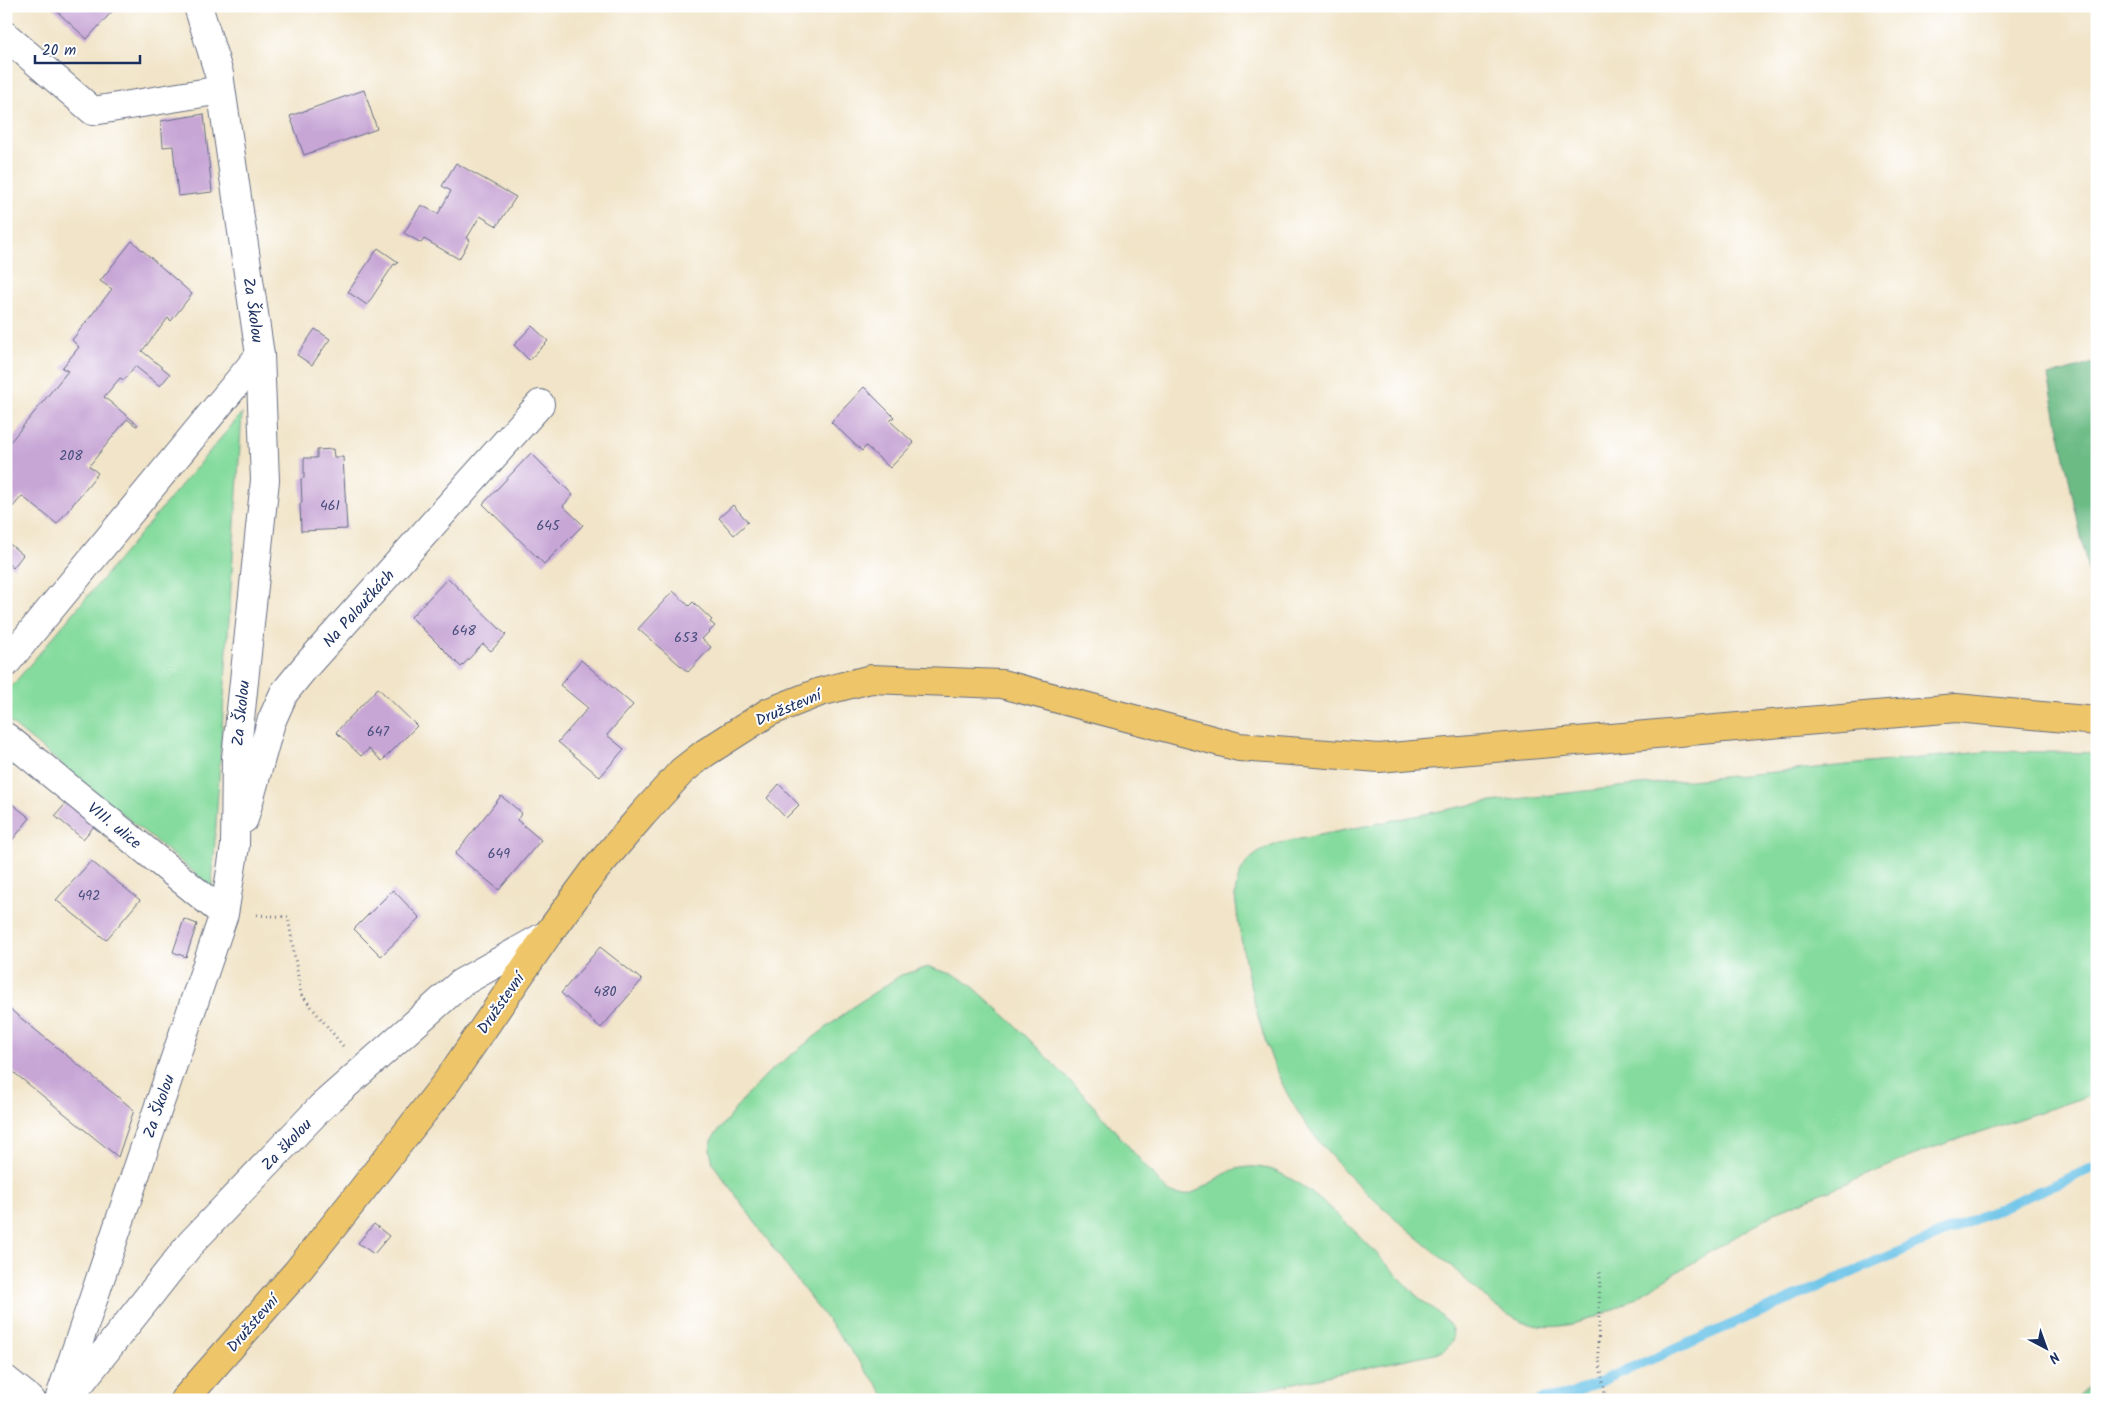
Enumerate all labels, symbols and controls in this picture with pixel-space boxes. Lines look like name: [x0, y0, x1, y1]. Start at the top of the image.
scale bar: [35, 32, 140, 64]
text: 20 m: [42, 39, 76, 63]
street label: Za Školou: [236, 276, 270, 345]
house number: 208: [59, 445, 83, 467]
house number: 461: [320, 495, 340, 517]
house number: 645: [536, 515, 561, 537]
street label: Na Paloučkách: [317, 564, 401, 654]
house number: 648: [452, 620, 477, 642]
house number: 653: [674, 627, 698, 649]
street label: Za Školou: [226, 679, 257, 747]
street label: Družstevní: [752, 682, 827, 733]
house number: 647: [367, 721, 390, 743]
street label: VIII. ulice: [82, 797, 147, 856]
house number: 649: [488, 843, 510, 865]
house number: 492: [78, 885, 100, 907]
street label: Družstevní: [471, 966, 533, 1040]
house number: 480: [593, 981, 617, 1003]
street label: Za Školou: [137, 1071, 182, 1142]
street label: Za školou: [256, 1113, 319, 1177]
street label: Družstevní: [221, 1288, 287, 1358]
north arrow: [2020, 1324, 2070, 1374]
text: N: [2043, 1346, 2064, 1368]

